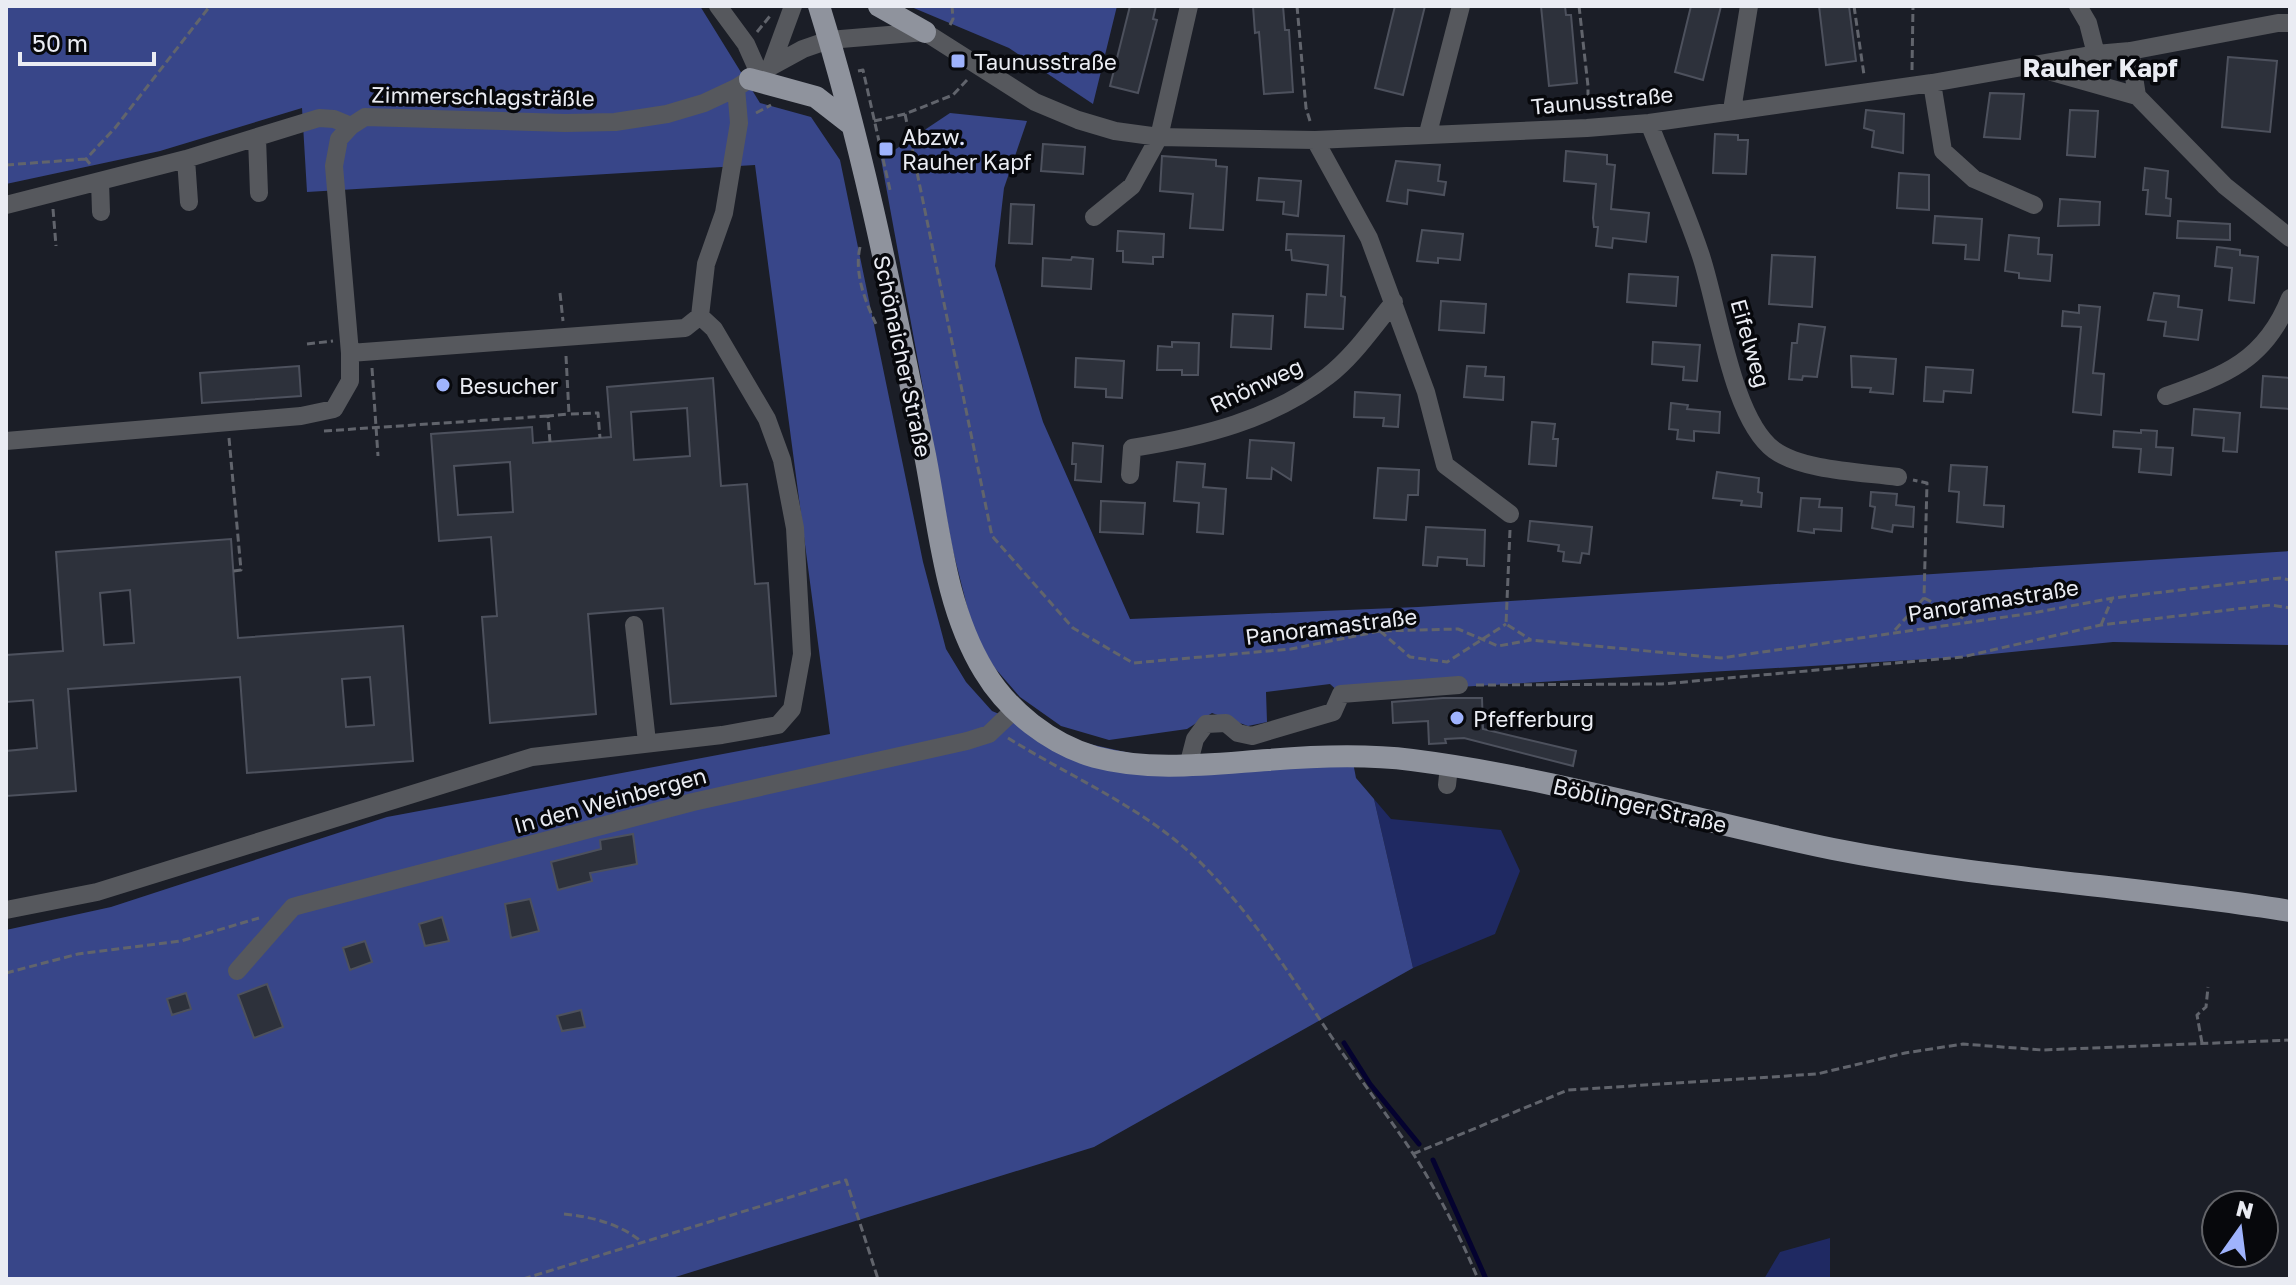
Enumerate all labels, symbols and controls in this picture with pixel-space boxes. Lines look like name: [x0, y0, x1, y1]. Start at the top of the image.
scale bar: [20, 16, 154, 66]
text: 50 m: [32, 28, 88, 57]
place label: Taunusstraße: [974, 48, 1117, 75]
marker: Taunusstraße: [949, 52, 967, 70]
district label: Rauher Kapf: [2023, 52, 2178, 83]
street label: Taunusstraße: [1530, 80, 1674, 120]
street label: Zimmerschlagsträßle: [371, 81, 595, 111]
place label: Abzw. Rauher Kapf: [902, 123, 1032, 175]
marker: Abzw. Rauher Kapf: [877, 140, 895, 158]
street label: Schönaicher Straße: [868, 253, 938, 459]
street label: Eifelweg: [1726, 296, 1776, 390]
street label: Rhönweg: [1205, 352, 1307, 418]
place label: Besucher: [459, 372, 559, 399]
marker: Besucher: [434, 376, 452, 394]
street label: Panoramastraße: [1906, 573, 2080, 627]
street label: Panoramastraße: [1244, 602, 1418, 650]
place label: Pfefferburg: [1473, 705, 1594, 732]
marker: Pfefferburg: [1448, 709, 1466, 727]
street label: In den Weinbergen: [511, 761, 709, 839]
street label: Böblinger Straße: [1551, 772, 1729, 838]
north arrow: [2200, 1189, 2280, 1269]
text: N: [2234, 1194, 2256, 1224]

